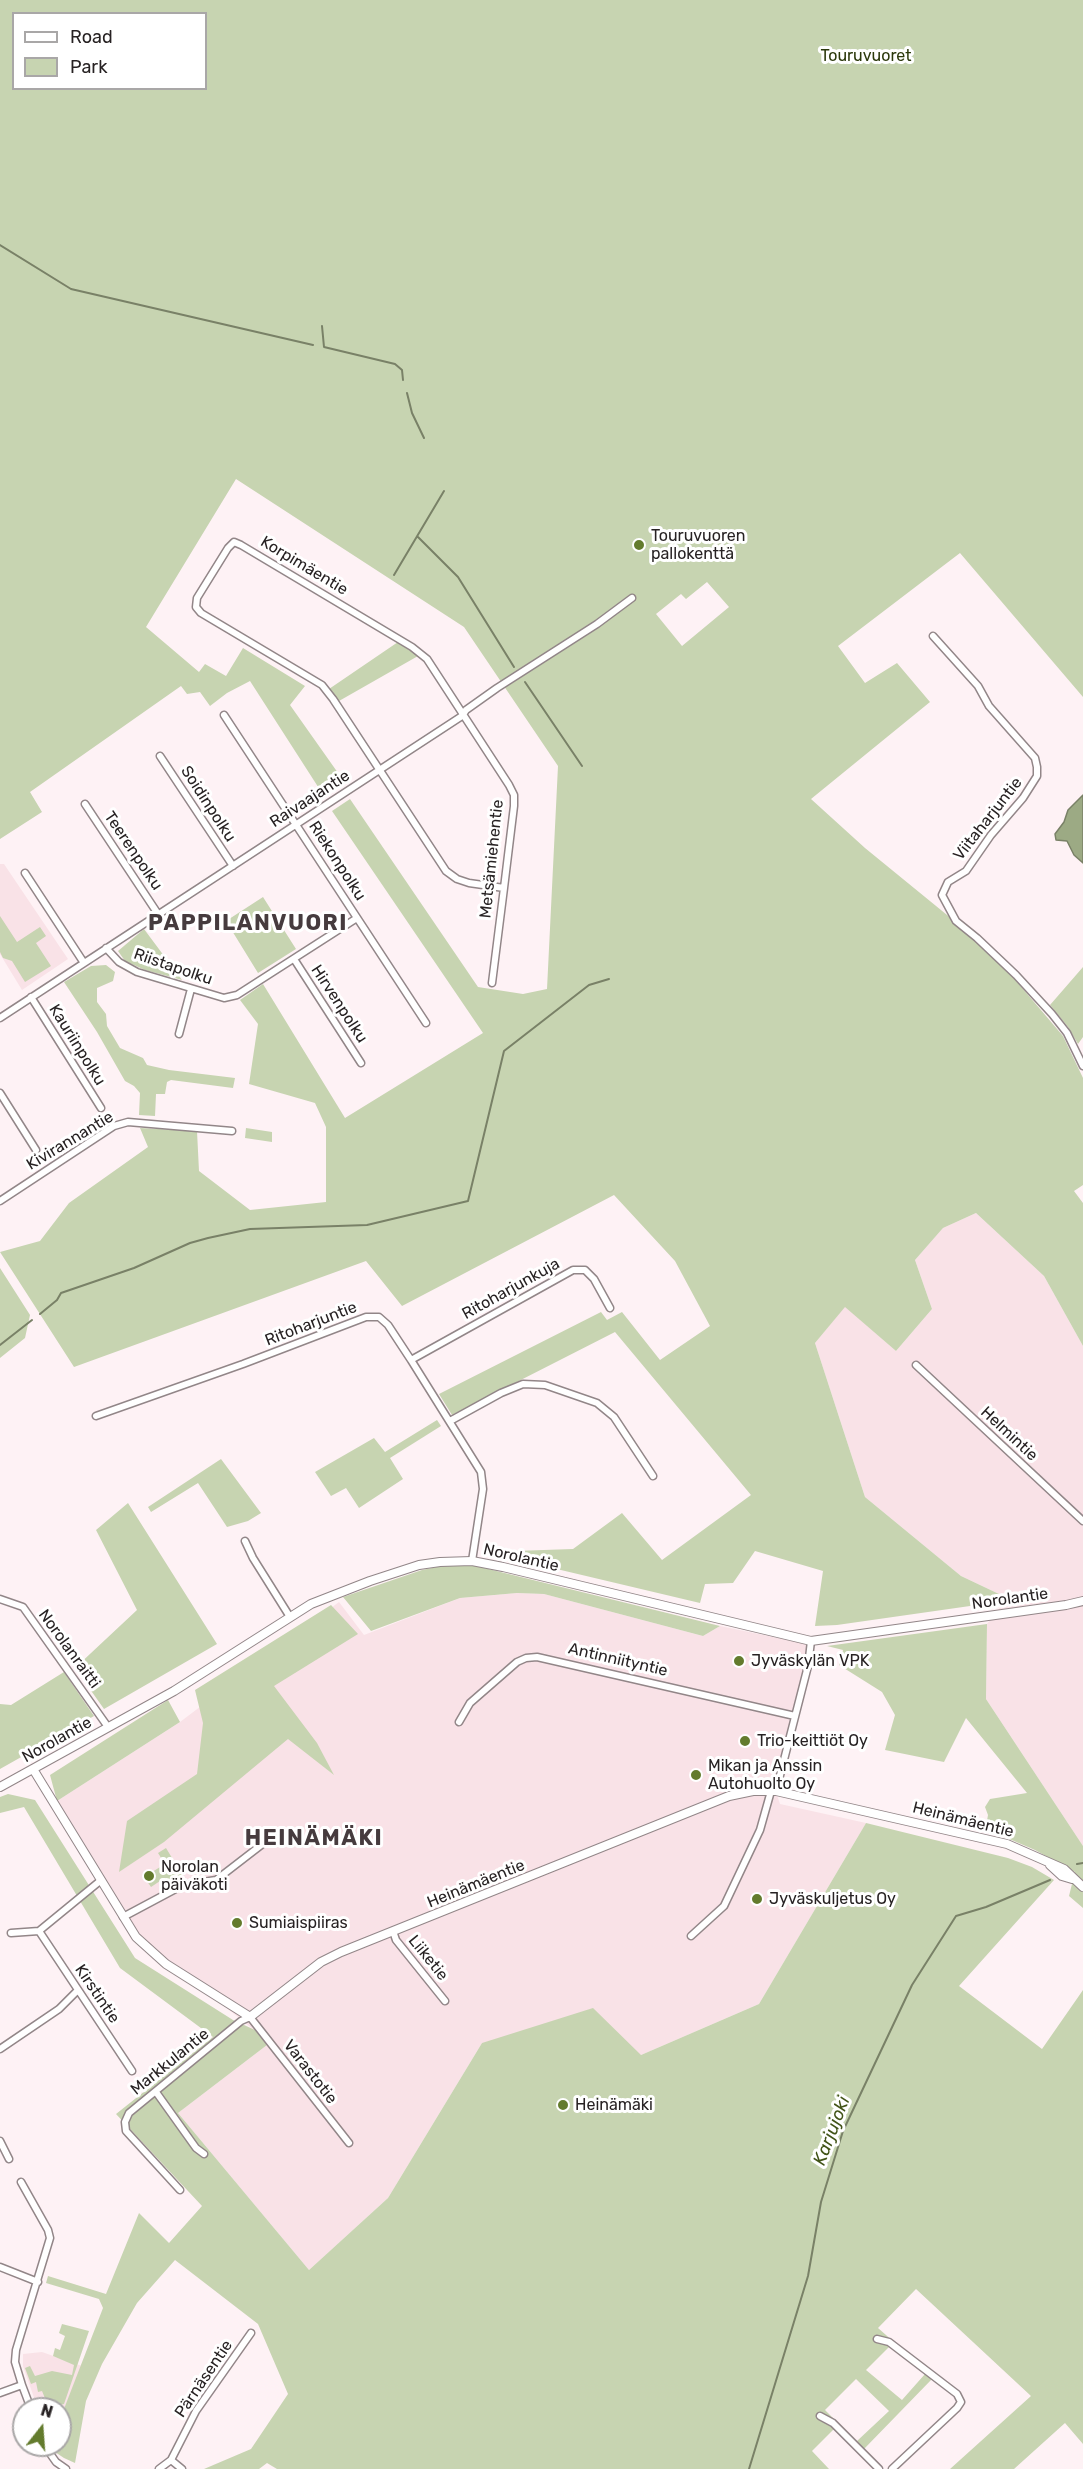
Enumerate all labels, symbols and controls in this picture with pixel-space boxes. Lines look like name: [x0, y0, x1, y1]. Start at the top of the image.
legend: [12, 12, 207, 90]
text: Road: [70, 26, 113, 48]
park label: Touruvuoret: [820, 46, 912, 66]
text: Park: [70, 56, 107, 78]
place label: Touruvuoren pallokenttä: [651, 526, 746, 564]
street label: Korpimäentie: [257, 532, 351, 600]
marker: Touruvuoren pallokenttä: [632, 538, 646, 552]
street label: Soidinpolku: [176, 762, 240, 846]
street label: Raivaajantie: [267, 766, 353, 832]
street label: Viitaharjuntie: [950, 774, 1026, 864]
street label: Metsämiehentie: [476, 799, 508, 919]
street label: Teerenpolku: [100, 808, 166, 894]
street label: Riekonpolku: [304, 818, 370, 904]
district label: PAPPILANVUORI: [148, 911, 348, 937]
street label: Riistapolku: [131, 945, 215, 989]
street label: Hirvenpolku: [307, 961, 371, 1047]
street label: Kauriinpolku: [44, 1001, 110, 1089]
street label: Kivirannantie: [23, 1108, 117, 1174]
street label: Ritoharjunkuja: [459, 1254, 563, 1324]
street label: Ritoharjuntie: [262, 1298, 360, 1350]
street label: Helmintie: [976, 1403, 1042, 1465]
street label: Norolantie: [481, 1540, 561, 1576]
street label: Norolantie: [971, 1584, 1049, 1614]
street label: Norolanraitti: [34, 1606, 104, 1692]
street label: Antinniityntie: [566, 1639, 670, 1681]
place label: Jyväskylän VPK: [751, 1651, 869, 1671]
marker: Jyväskylän VPK: [732, 1654, 746, 1668]
street label: Norolantie: [19, 1713, 95, 1767]
place label: Trio-keittiöt Oy: [757, 1731, 868, 1751]
marker: Trio-keittiöt Oy: [738, 1734, 752, 1748]
place label: Mikan ja Anssin Autohuolto Oy: [708, 1756, 822, 1794]
marker: Mikan ja Anssin Autohuolto Oy: [689, 1768, 703, 1782]
street label: Heinämäentie: [910, 1798, 1016, 1842]
district label: HEINÄMÄKI: [245, 1826, 383, 1852]
street label: Heinämäentie: [424, 1856, 528, 1912]
place label: Norolan päiväkoti: [161, 1857, 228, 1895]
marker: Norolan päiväkoti: [142, 1869, 156, 1883]
place label: Jyväskuljetus Oy: [769, 1889, 896, 1909]
marker: Jyväskuljetus Oy: [750, 1892, 764, 1906]
place label: Sumiaispiiras: [249, 1913, 348, 1933]
marker: Sumiaispiiras: [230, 1916, 244, 1930]
street label: Liiketie: [404, 1932, 452, 1984]
street label: Kirstintie: [70, 1961, 124, 2027]
street label: Markkulantie: [127, 2025, 213, 2099]
street label: Varastotie: [279, 2036, 341, 2108]
water label: Karjujoki: [809, 2094, 855, 2168]
place label: Heinämäki: [575, 2095, 653, 2115]
marker: Heinämäki: [556, 2098, 570, 2112]
street label: Pärnäsentie: [171, 2337, 237, 2421]
north arrow: [12, 2397, 72, 2457]
text: N: [39, 2400, 55, 2422]

